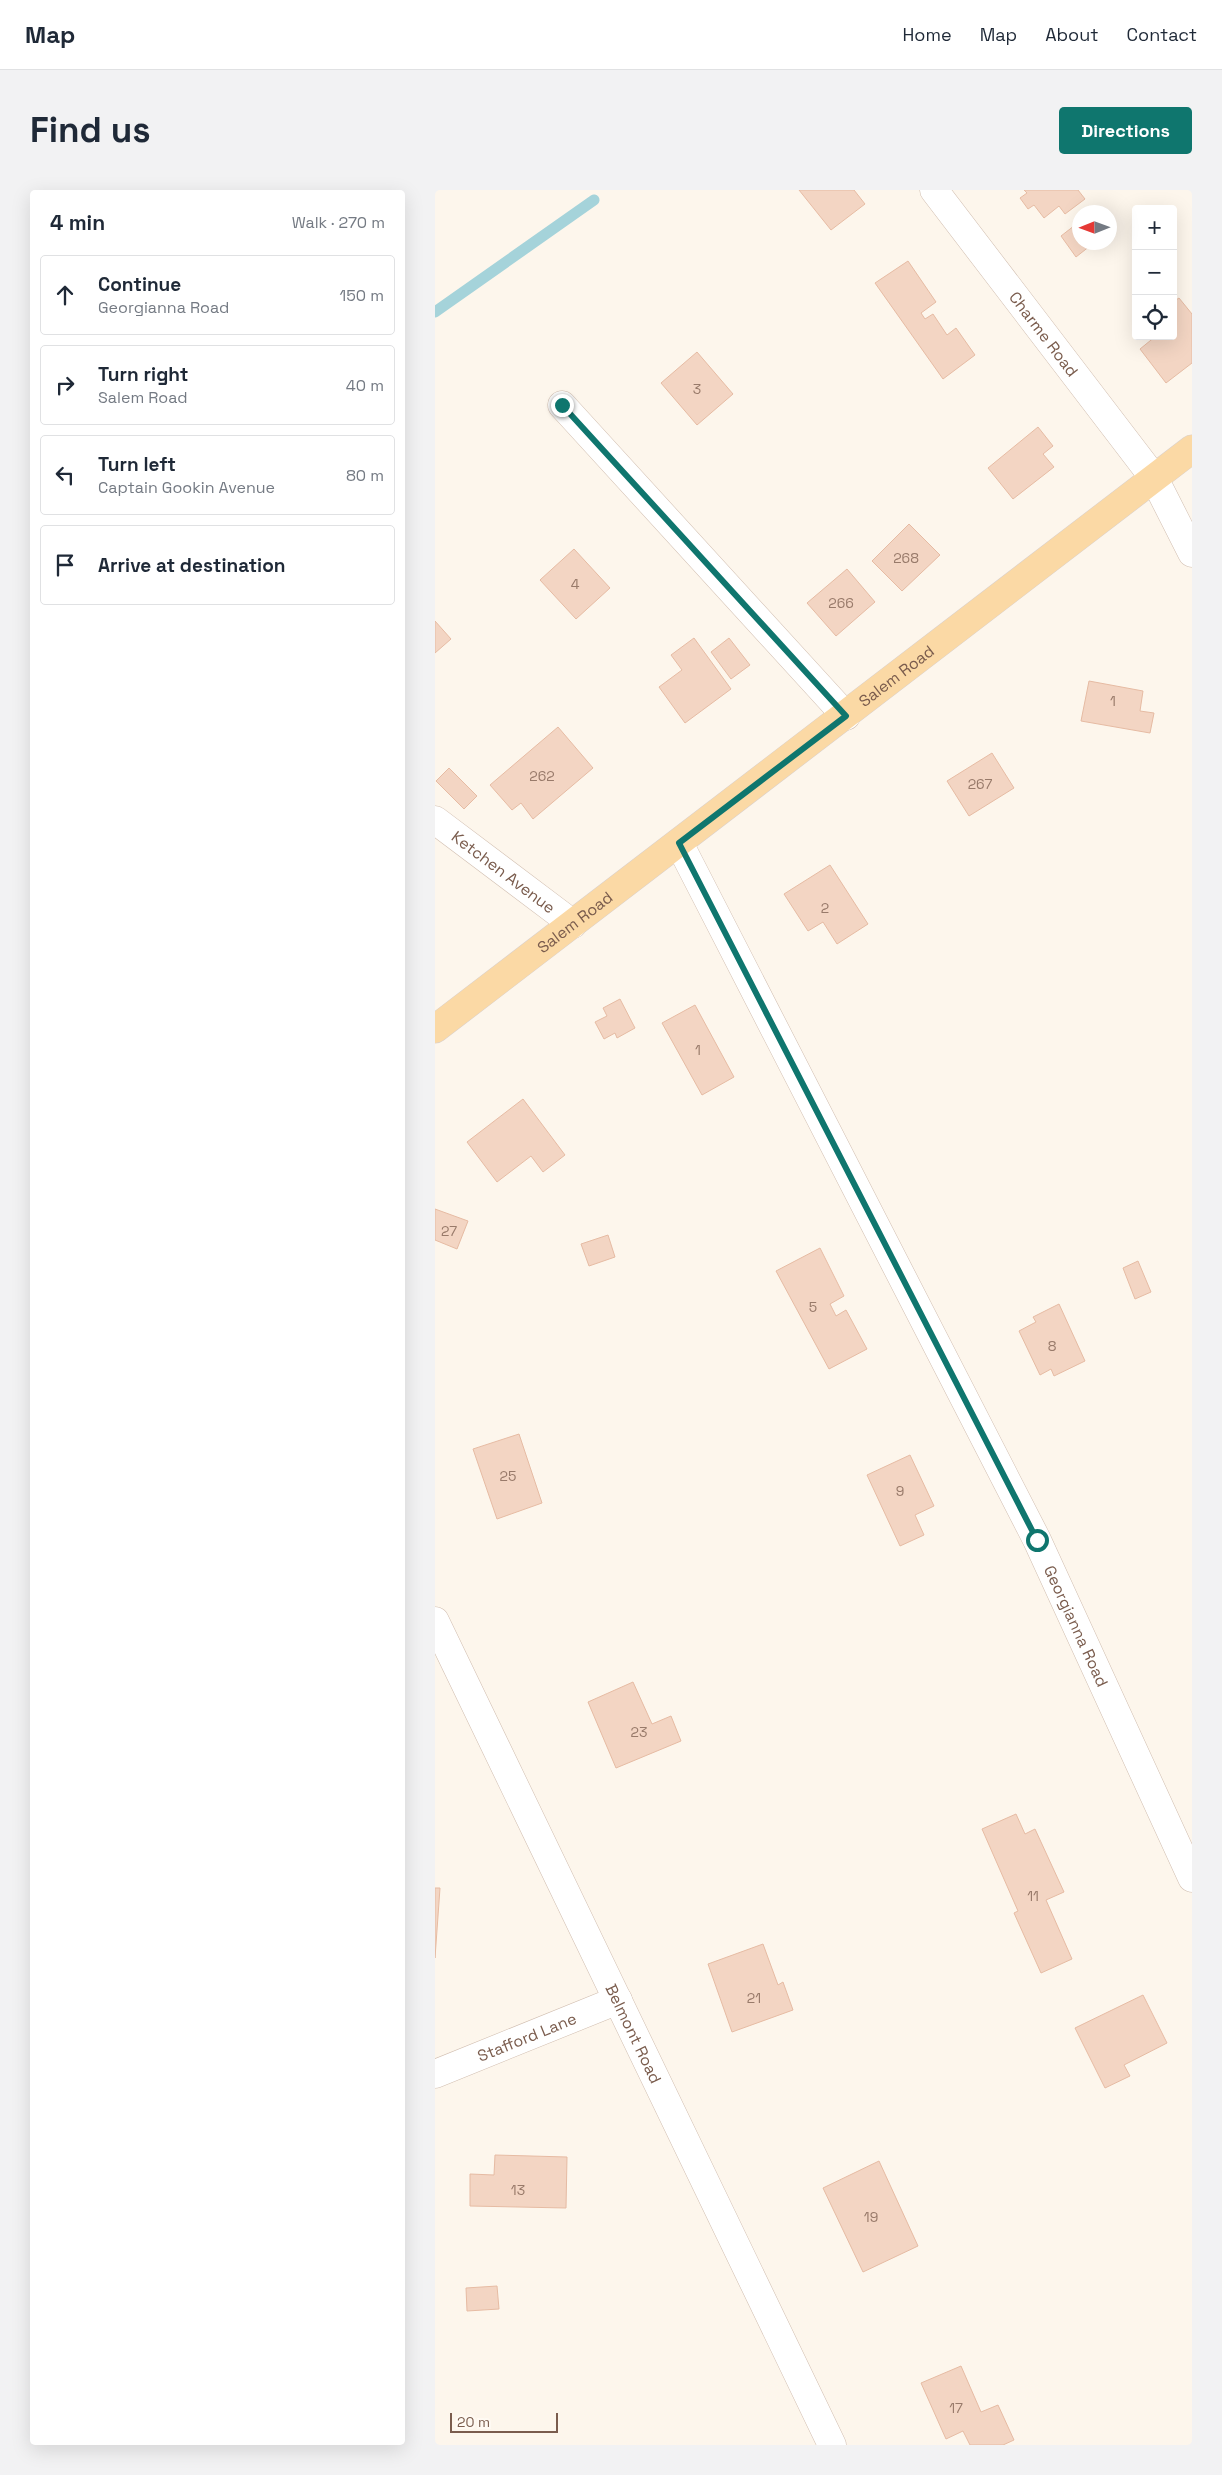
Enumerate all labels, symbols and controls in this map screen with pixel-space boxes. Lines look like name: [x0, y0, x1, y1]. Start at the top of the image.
text: Map: [25, 19, 75, 50]
text: Home: [903, 23, 952, 46]
text: Map: [980, 23, 1017, 46]
text: About: [1045, 23, 1099, 46]
text: Contact: [1127, 23, 1197, 46]
button: Directions: [1059, 107, 1192, 154]
text: Find us: [30, 108, 151, 152]
north arrow: [1072, 205, 1117, 250]
map controls: [1132, 205, 1177, 340]
button: +: [1132, 205, 1177, 250]
text: 4 min: [50, 209, 105, 236]
text: Walk · 270 m: [292, 212, 385, 233]
button: −: [1132, 250, 1177, 295]
text: Continue: [98, 272, 181, 297]
icon: ahead: [51, 281, 79, 309]
text: 150 m: [340, 285, 384, 306]
street label: Charme Road: [1004, 287, 1083, 381]
button: locate: [1132, 295, 1177, 340]
text: Georgianna Road: [98, 297, 229, 318]
text: Turn right: [98, 362, 188, 387]
icon: right: [51, 371, 79, 399]
text: 40 m: [346, 375, 384, 396]
house number: 3: [693, 380, 701, 398]
text: Salem Road: [98, 387, 188, 408]
route end: [551, 394, 574, 417]
text: Turn left: [98, 452, 176, 477]
icon: left: [51, 461, 79, 489]
text: 80 m: [346, 465, 384, 486]
text: Captain Gookin Avenue: [98, 477, 275, 498]
house number: 268: [893, 549, 919, 567]
icon: arrive: [51, 551, 79, 579]
text: Arrive at destination: [98, 553, 286, 578]
house number: 4: [571, 575, 580, 593]
house number: 266: [828, 594, 854, 612]
street label: Salem Road: [855, 640, 938, 712]
house number: 1: [1110, 692, 1116, 710]
house number: 262: [529, 767, 555, 785]
house number: 267: [968, 775, 992, 793]
street label: Ketchen Avenue: [447, 826, 560, 918]
street label: Salem Road: [533, 887, 617, 958]
house number: 2: [821, 899, 829, 917]
house number: 1: [695, 1041, 701, 1059]
house number: 27: [441, 1222, 457, 1240]
house number: 5: [809, 1298, 817, 1316]
house number: 8: [1048, 1337, 1057, 1355]
house number: 25: [500, 1467, 516, 1485]
house number: 9: [896, 1482, 904, 1500]
route start: [1026, 1529, 1049, 1552]
street label: Georgianna Road: [1039, 1562, 1113, 1690]
house number: 23: [631, 1723, 647, 1741]
house number: 11: [1027, 1887, 1039, 1905]
street label: Belmont Road: [600, 1981, 666, 2087]
house number: 21: [747, 1989, 761, 2007]
street label: Stafford Lane: [474, 2008, 580, 2067]
house number: 13: [511, 2181, 525, 2199]
house number: 19: [864, 2208, 878, 2226]
house number: 17: [949, 2399, 963, 2417]
scale bar: [450, 2410, 557, 2433]
text: 20 m: [457, 2413, 490, 2431]

